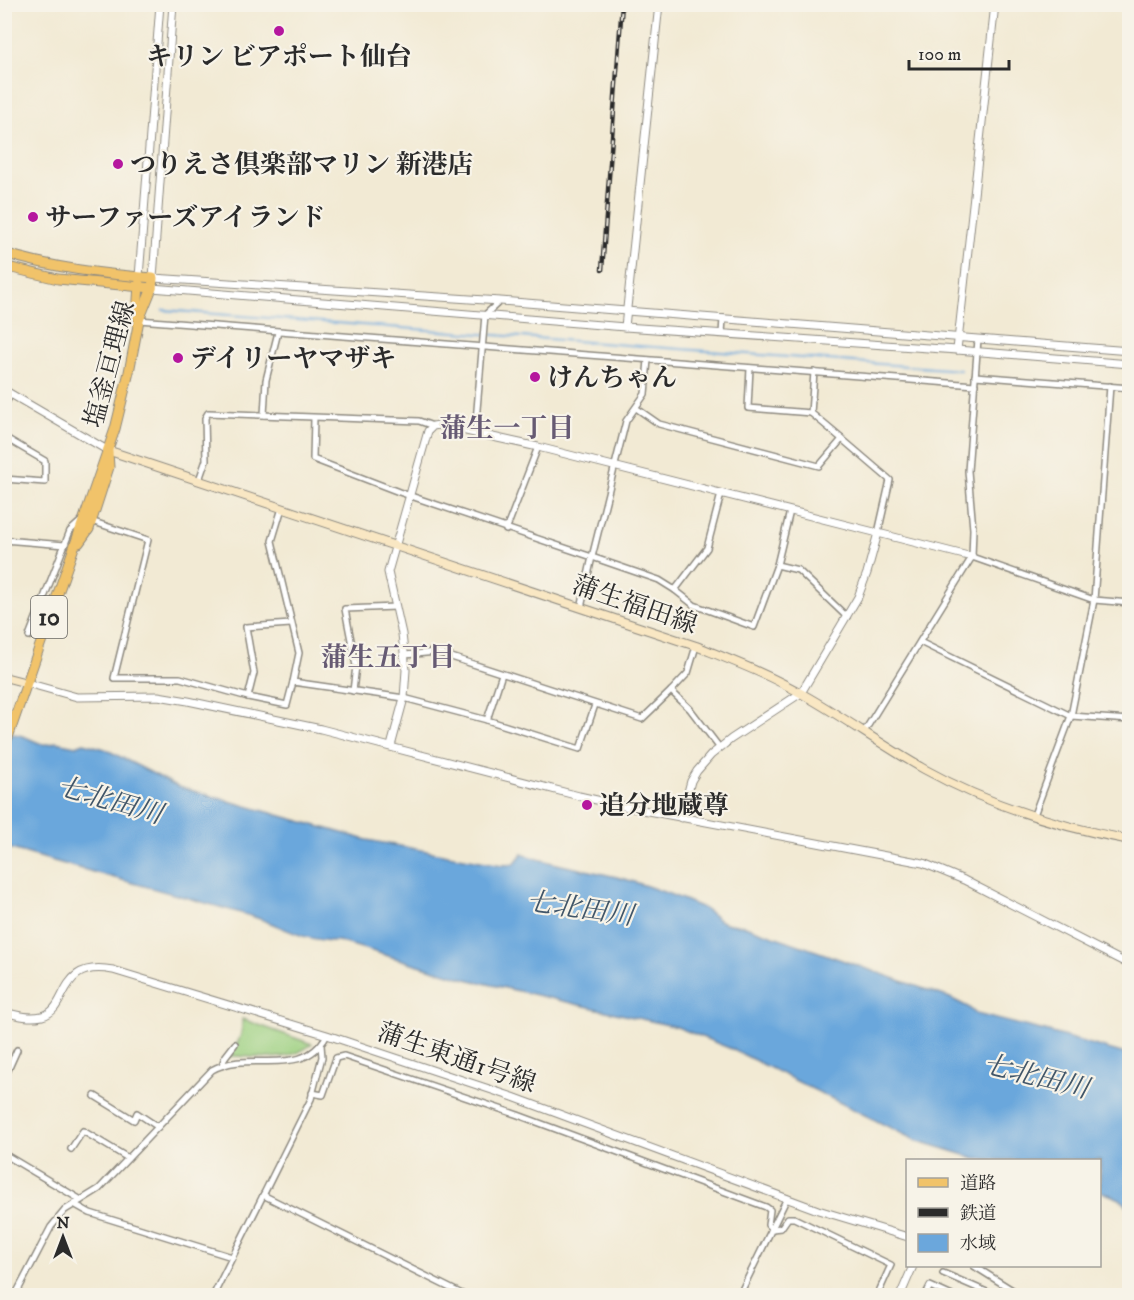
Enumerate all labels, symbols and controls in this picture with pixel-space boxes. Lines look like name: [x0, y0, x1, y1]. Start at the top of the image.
marker: キリン ビアポート仙台: [272, 24, 286, 38]
scale bar: [909, 33, 1010, 71]
place label: キリン ビアポート仙台: [146, 41, 412, 74]
text: 100 m: [918, 44, 961, 66]
place label: つりえさ倶楽部マリン 新港店: [130, 149, 474, 182]
marker: つりえさ倶楽部マリン 新港店: [111, 157, 125, 171]
place label: サーファーズアイランド: [45, 202, 326, 235]
marker: サーファーズアイランド: [26, 210, 40, 224]
street label: 塩釜亘理線: [78, 297, 143, 431]
place label: デイリーヤマザキ: [190, 343, 396, 376]
marker: デイリーヤマザキ: [171, 351, 185, 365]
place label: けんちゃん: [547, 362, 677, 395]
marker: けんちゃん: [528, 370, 542, 384]
district label: 蒲生一丁目: [440, 412, 575, 446]
street label: 蒲生福田線: [568, 569, 701, 642]
road number: 10: [31, 596, 67, 638]
district label: 蒲生五丁目: [321, 641, 456, 675]
water label: 七北田川: [53, 770, 169, 833]
place label: 追分地蔵尊: [599, 790, 729, 823]
marker: 追分地蔵尊: [580, 798, 594, 812]
water label: 七北田川: [524, 885, 639, 934]
street label: 蒲生東通1号線: [373, 1016, 540, 1101]
water label: 七北田川: [979, 1047, 1095, 1107]
legend: [906, 1159, 1101, 1267]
text: 道路: [960, 1173, 996, 1195]
text: 鉄道: [960, 1203, 996, 1225]
north arrow: [33, 1207, 93, 1267]
text: N: [56, 1213, 70, 1233]
text: 水域: [960, 1233, 996, 1255]

